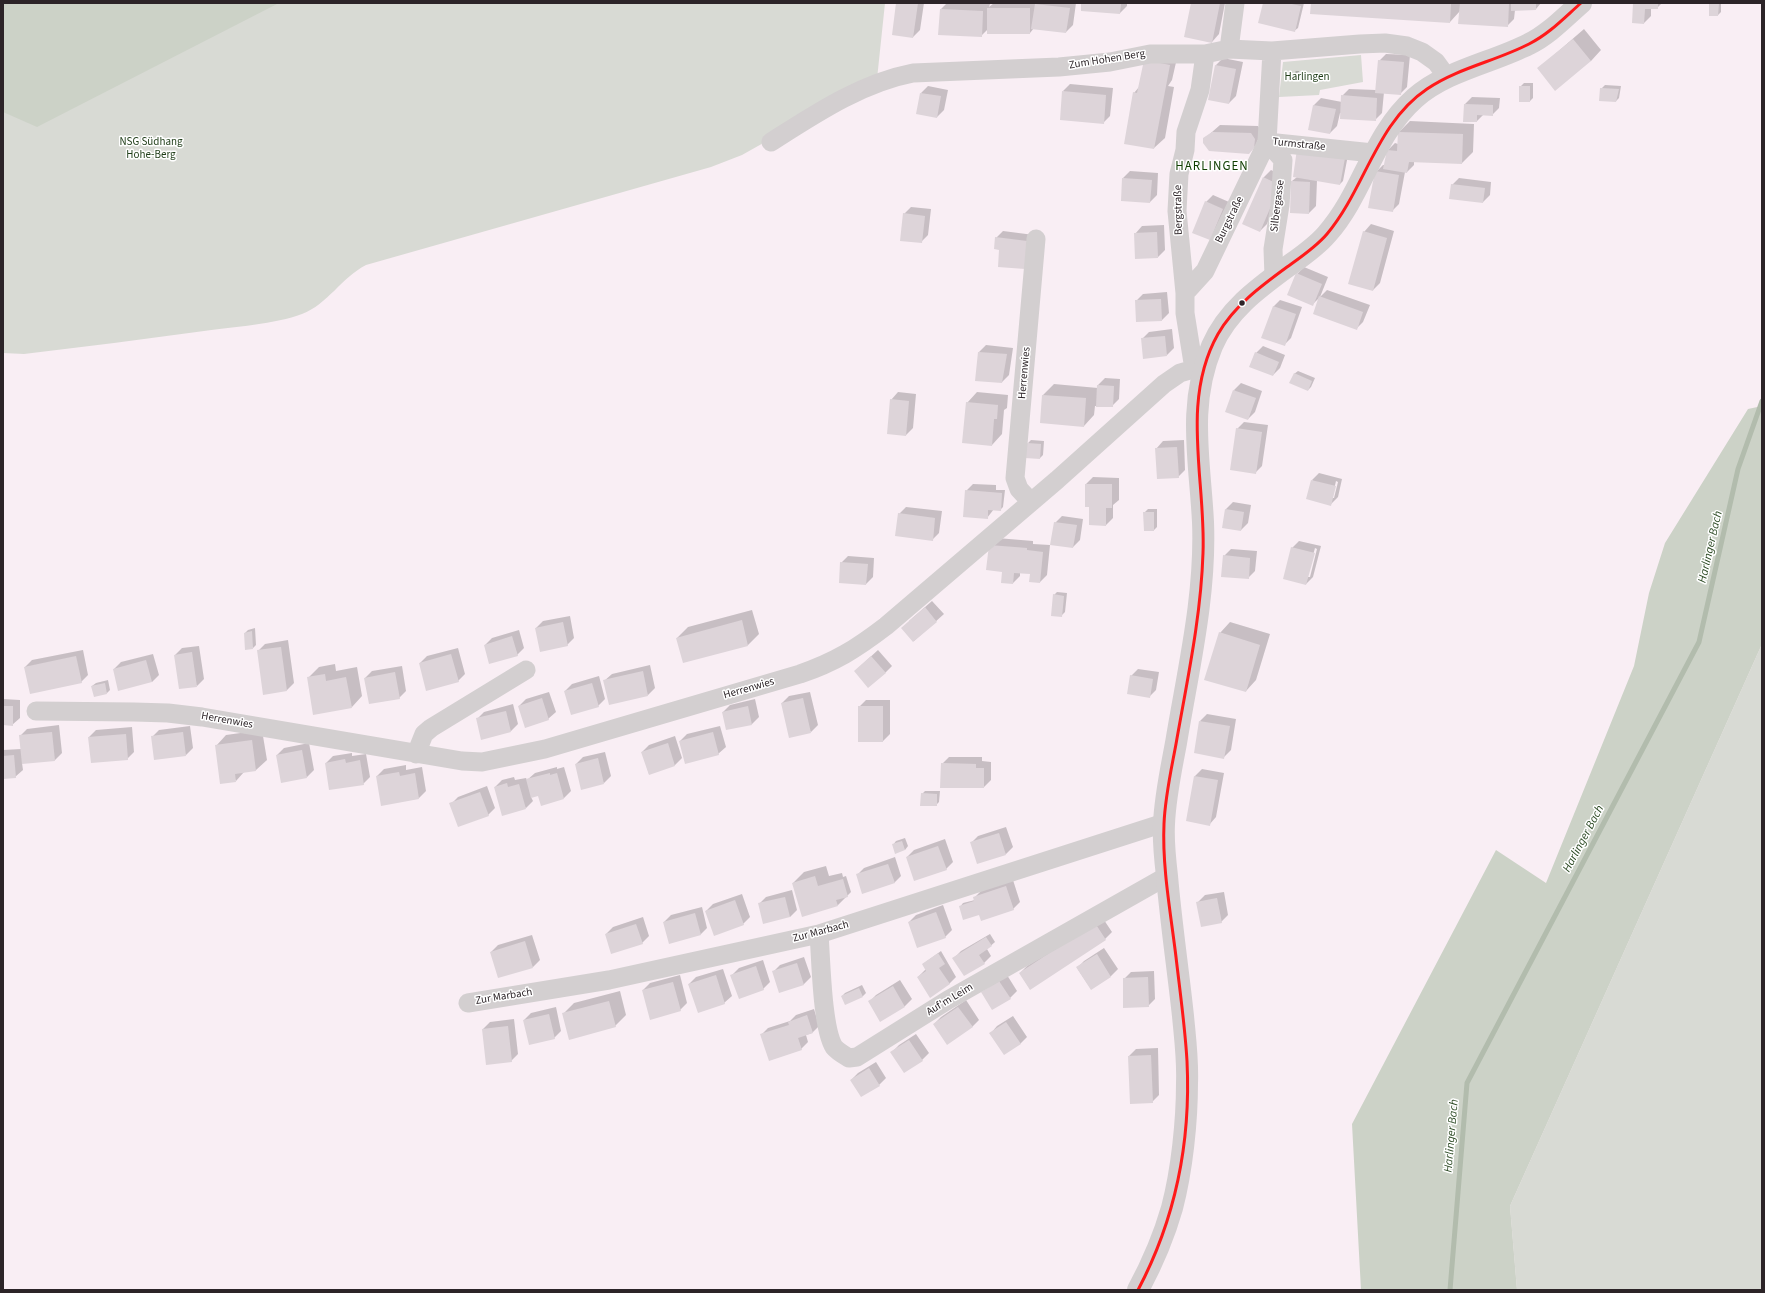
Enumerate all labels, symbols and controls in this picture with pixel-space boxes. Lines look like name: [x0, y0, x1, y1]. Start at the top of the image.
street label: Zum Hohen Berg: [1068, 47, 1146, 73]
park label: Harlingen: [1285, 71, 1329, 85]
park label: NSG Südhang Hohe-Berg: [119, 136, 183, 162]
street label: Turmstraße: [1272, 136, 1326, 154]
district label: HARLINGEN: [1175, 159, 1249, 175]
street label: Silbergasse: [1268, 179, 1288, 233]
street label: Bergstraße: [1172, 185, 1186, 235]
street label: Burgstraße: [1213, 194, 1247, 246]
unlabelled marker: [1237, 298, 1247, 308]
street label: Herrenwies: [1016, 346, 1034, 400]
water label: Harlinger Bach: [1696, 510, 1726, 584]
street label: Herrenwies: [722, 675, 776, 703]
street label: Herrenwies: [200, 710, 254, 732]
water label: Harlinger Bach: [1560, 803, 1608, 875]
street label: Zur Marbach: [792, 918, 850, 946]
street label: Auf'm Leim: [924, 981, 976, 1019]
street label: Zur Marbach: [475, 986, 533, 1008]
water label: Harlinger Bach: [1442, 1099, 1462, 1173]

